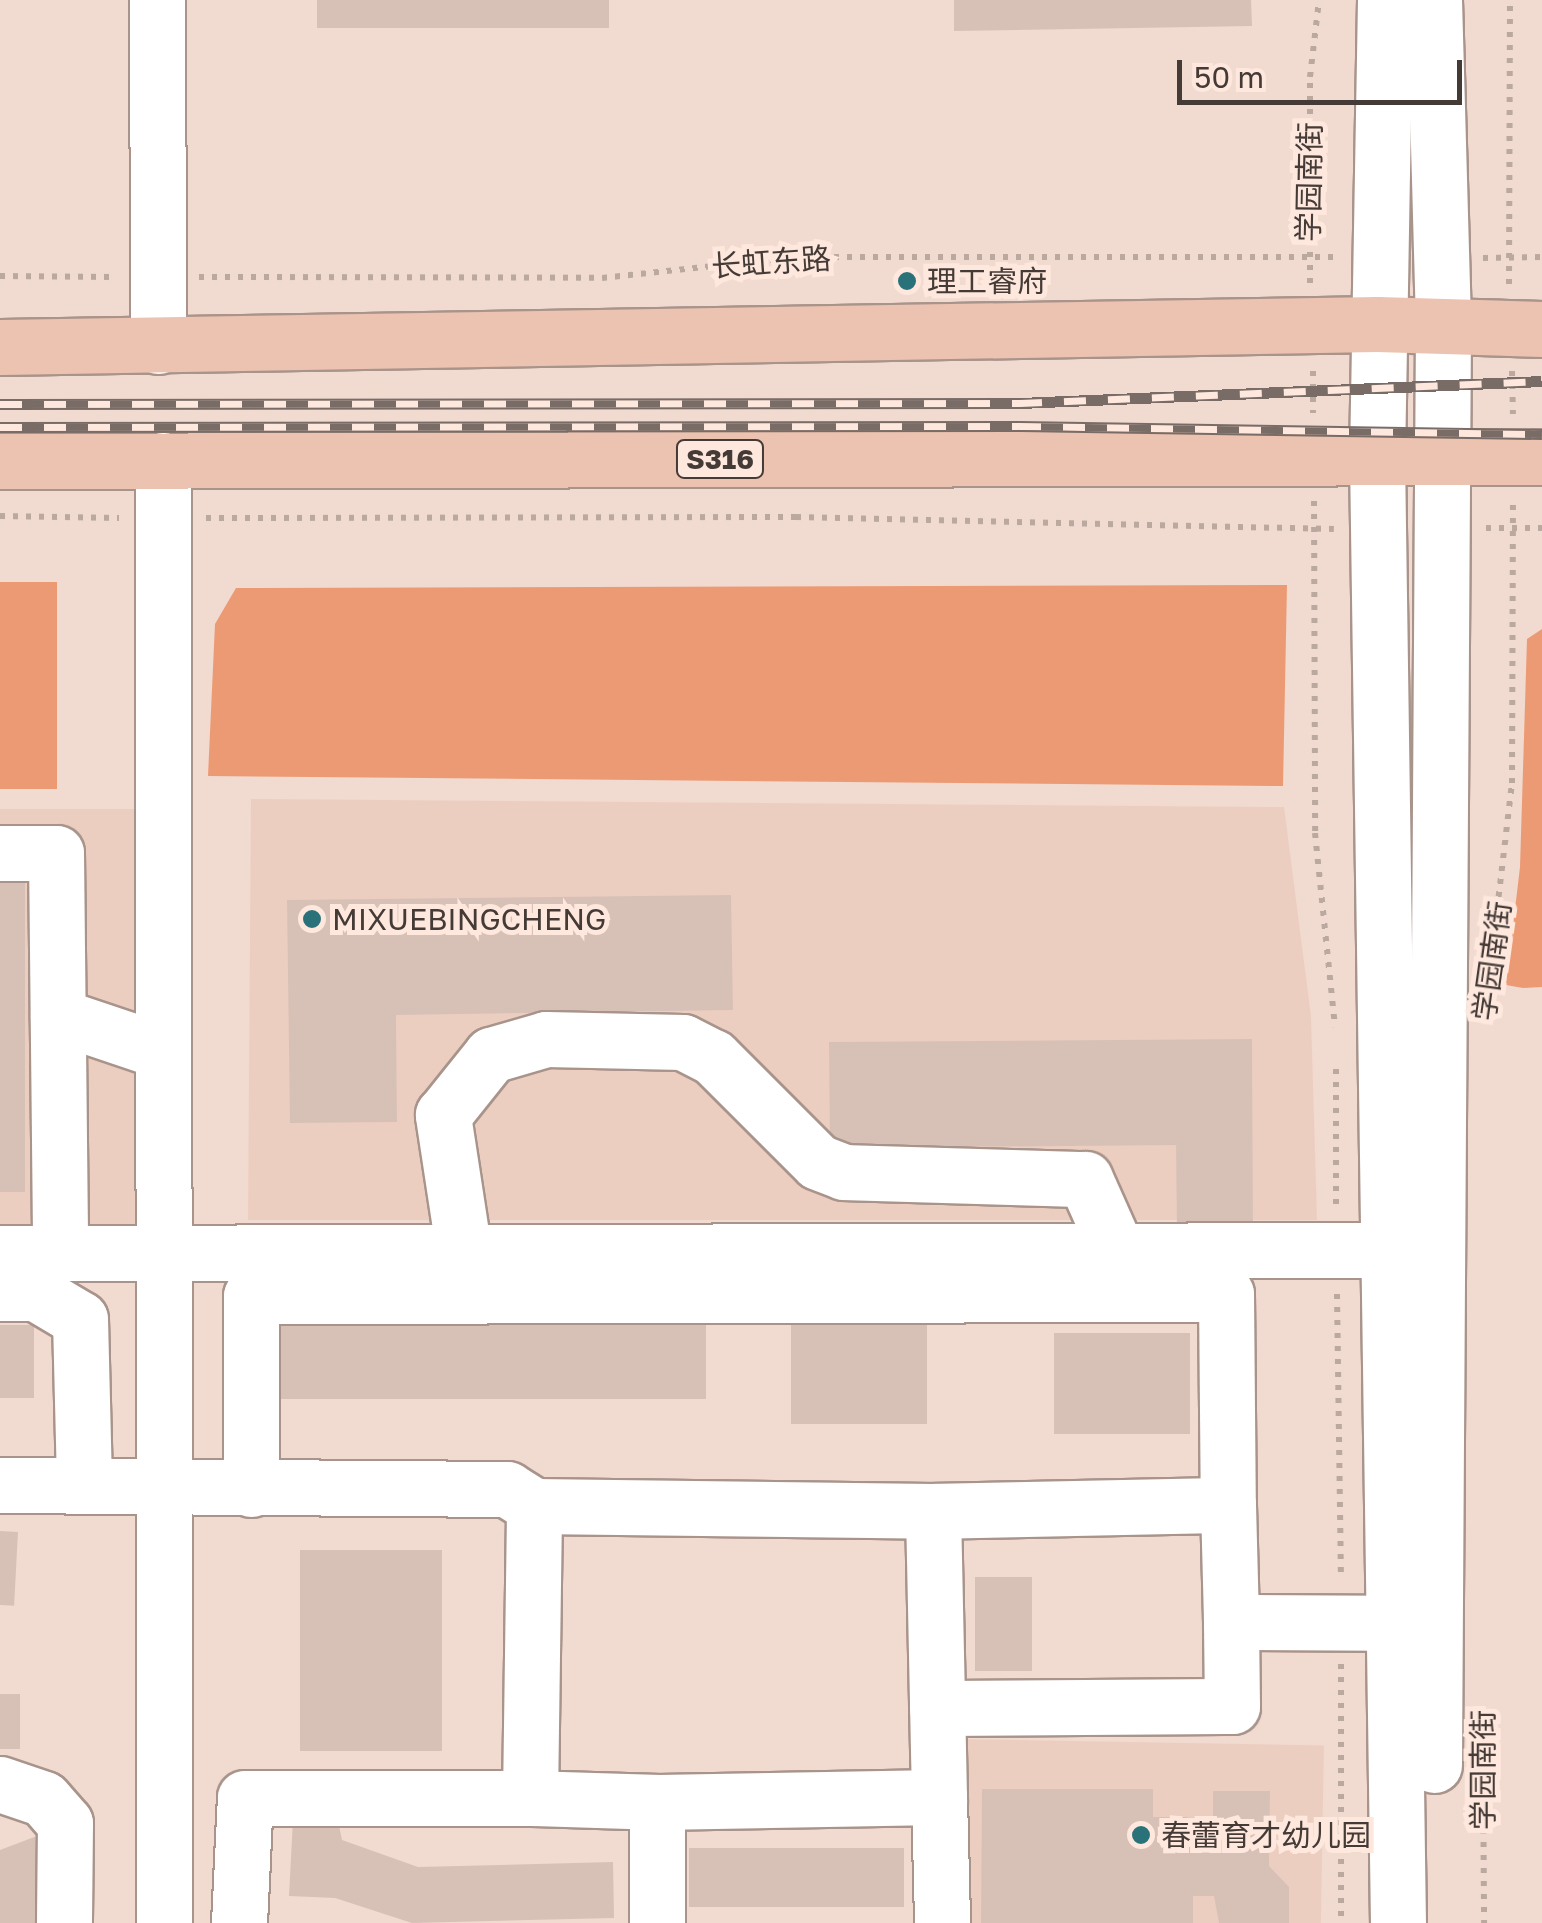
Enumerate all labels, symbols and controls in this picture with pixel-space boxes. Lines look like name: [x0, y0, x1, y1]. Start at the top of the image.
scale bar: [1182, 40, 1467, 102]
text: 50 m: [1194, 59, 1264, 95]
street label: 学园南街: [1290, 122, 1328, 242]
street label: 长虹东路: [710, 240, 832, 284]
place label: 理工睿府: [927, 263, 1047, 299]
marker: 理工睿府: [896, 270, 918, 292]
road number: S316: [675, 436, 765, 482]
street label: 学园南街: [1466, 899, 1518, 1023]
place label: MIXUEBINGCHENG: [332, 901, 606, 937]
marker: MIXUEBINGCHENG: [301, 908, 323, 930]
street label: 学园南街: [1465, 1710, 1501, 1830]
place label: 春蕾育才幼儿园: [1161, 1817, 1371, 1853]
marker: 春蕾育才幼儿园: [1130, 1824, 1152, 1846]

